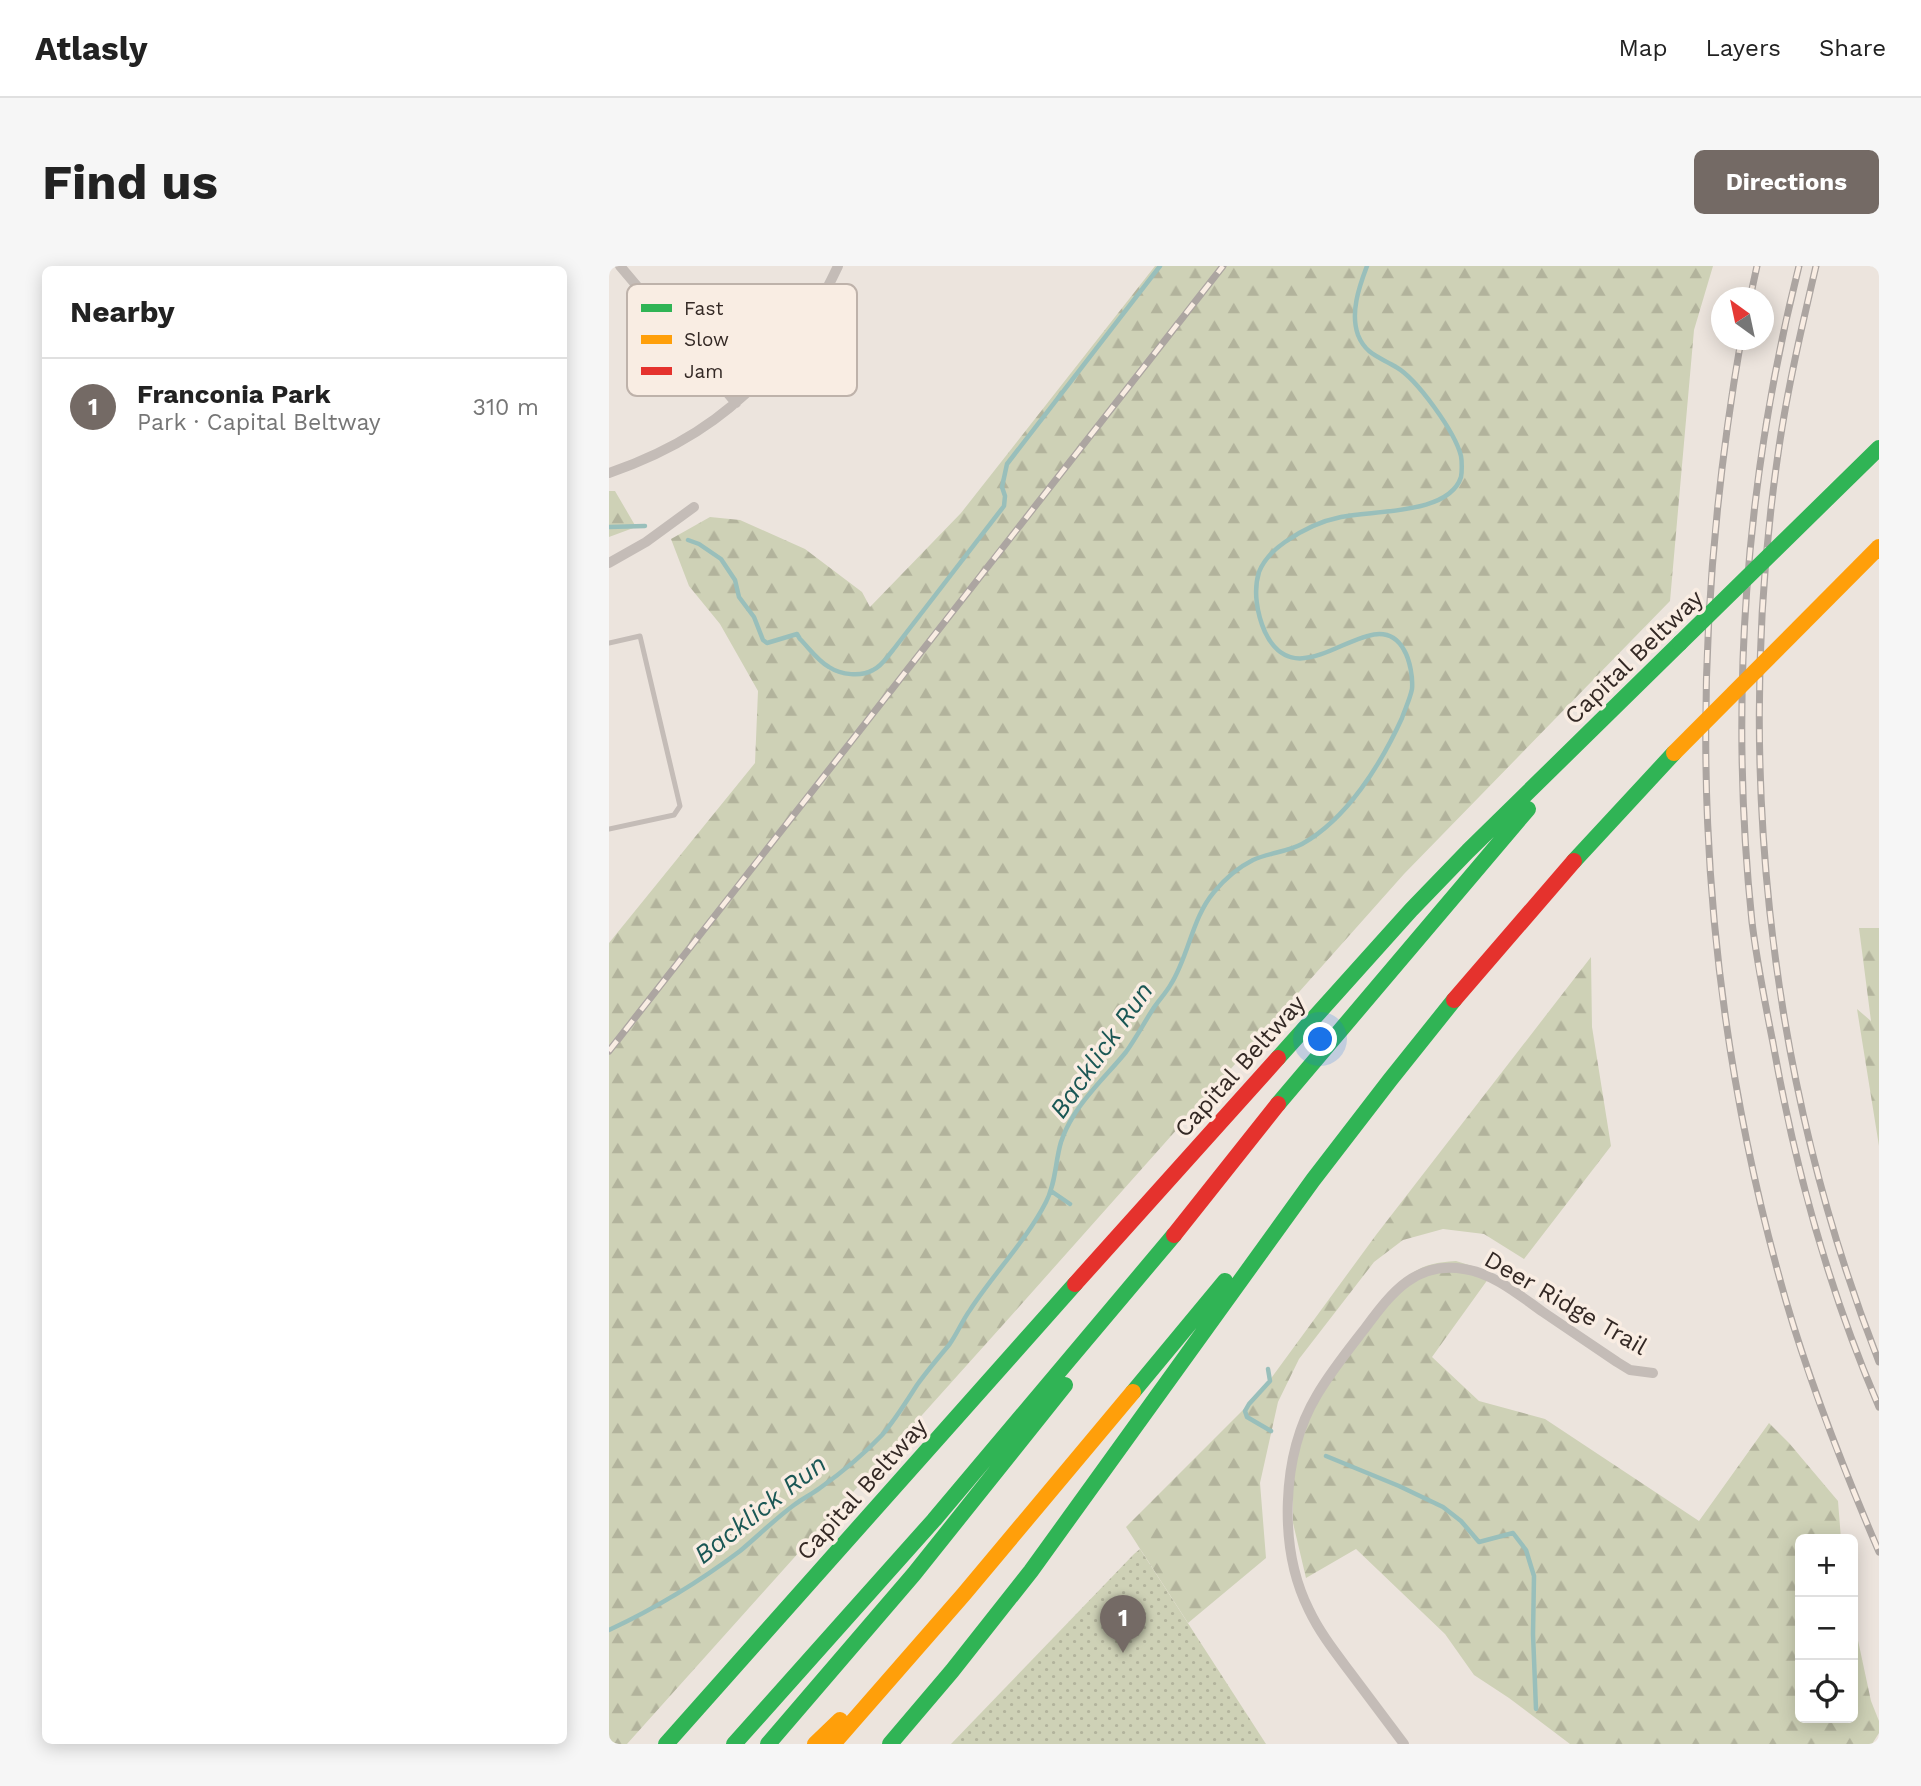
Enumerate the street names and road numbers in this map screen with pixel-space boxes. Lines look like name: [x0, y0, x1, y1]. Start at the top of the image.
street label: Capital Beltway: [1559, 584, 1709, 730]
street label: Capital Beltway: [1169, 989, 1311, 1143]
street label: Deer Ridge Trail: [1480, 1245, 1653, 1361]
street label: Capital Beltway: [791, 1412, 933, 1566]

